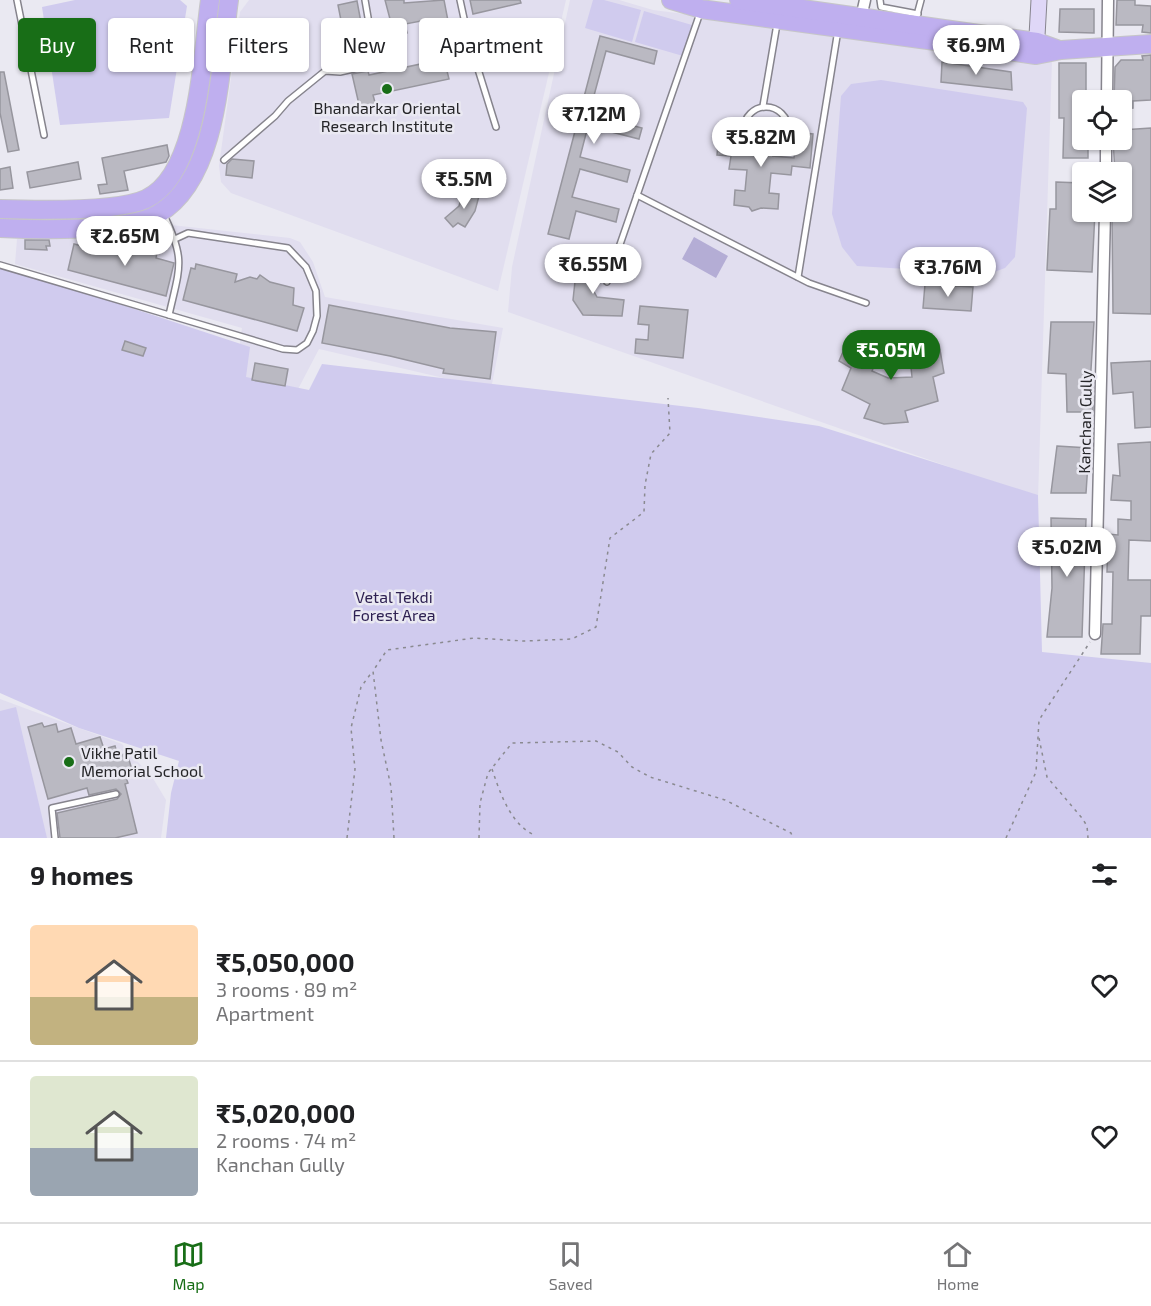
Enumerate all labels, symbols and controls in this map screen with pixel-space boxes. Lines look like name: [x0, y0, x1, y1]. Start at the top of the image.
chip: Buy: [18, 18, 96, 72]
chip: Rent: [108, 18, 194, 72]
chip: Filters: [206, 18, 309, 72]
chip: New: [321, 18, 407, 72]
chip: Apartment: [419, 18, 564, 72]
pin: ₹6.9M: [934, 25, 1018, 76]
text: ₹6.9M: [947, 32, 1005, 56]
marker: Bhandarkar Oriental Research Institute: [380, 82, 394, 96]
map controls: [1072, 90, 1132, 222]
button: locate: [1072, 90, 1132, 150]
pin: ₹7.12M: [545, 94, 643, 145]
place label: Bhandarkar Oriental Research Institute: [314, 98, 461, 135]
text: ₹7.12M: [562, 101, 626, 125]
pin: ₹5.82M: [712, 117, 810, 168]
text: ₹5.82M: [726, 124, 796, 148]
pin: ₹5.5M: [422, 159, 506, 210]
button: layers: [1072, 162, 1132, 222]
text: ₹5.5M: [435, 166, 493, 190]
pin: ₹2.65M: [76, 216, 174, 267]
text: ₹2.65M: [90, 223, 160, 247]
pin: ₹6.55M: [544, 244, 642, 295]
pin: ₹3.76M: [899, 247, 997, 298]
text: ₹6.55M: [559, 251, 627, 275]
text: ₹3.76M: [914, 254, 982, 278]
pin: ₹5.05M: [842, 330, 940, 381]
text: ₹5.05M: [856, 337, 926, 361]
street label: Kanchan Gully: [1074, 370, 1095, 474]
pin: ₹5.02M: [1018, 527, 1116, 578]
text: ₹5.02M: [1032, 534, 1102, 558]
park label: Vetal Tekdi Forest Area: [352, 587, 436, 624]
place label: Vikhe Patil Memorial School: [81, 743, 203, 780]
marker: Vikhe Patil Memorial School: [62, 755, 76, 769]
icon: filters: [1088, 858, 1121, 891]
text: 9 homes: [30, 859, 133, 890]
text: ₹5,050,000: [216, 946, 355, 977]
icon: home: [78, 949, 150, 1021]
icon: heart: [1088, 969, 1121, 1002]
text: 3 rooms · 89 m²: [216, 977, 357, 1001]
text: Apartment: [216, 1001, 314, 1025]
text: ₹5,020,000: [216, 1097, 355, 1128]
icon: home: [78, 1100, 150, 1172]
icon: heart: [1088, 1120, 1121, 1153]
text: 2 rooms · 74 m²: [216, 1128, 356, 1152]
text: Kanchan Gully: [216, 1152, 345, 1176]
tab: Map: [172, 1238, 205, 1293]
tab: Saved: [549, 1238, 593, 1293]
tab: Home: [937, 1238, 979, 1293]

